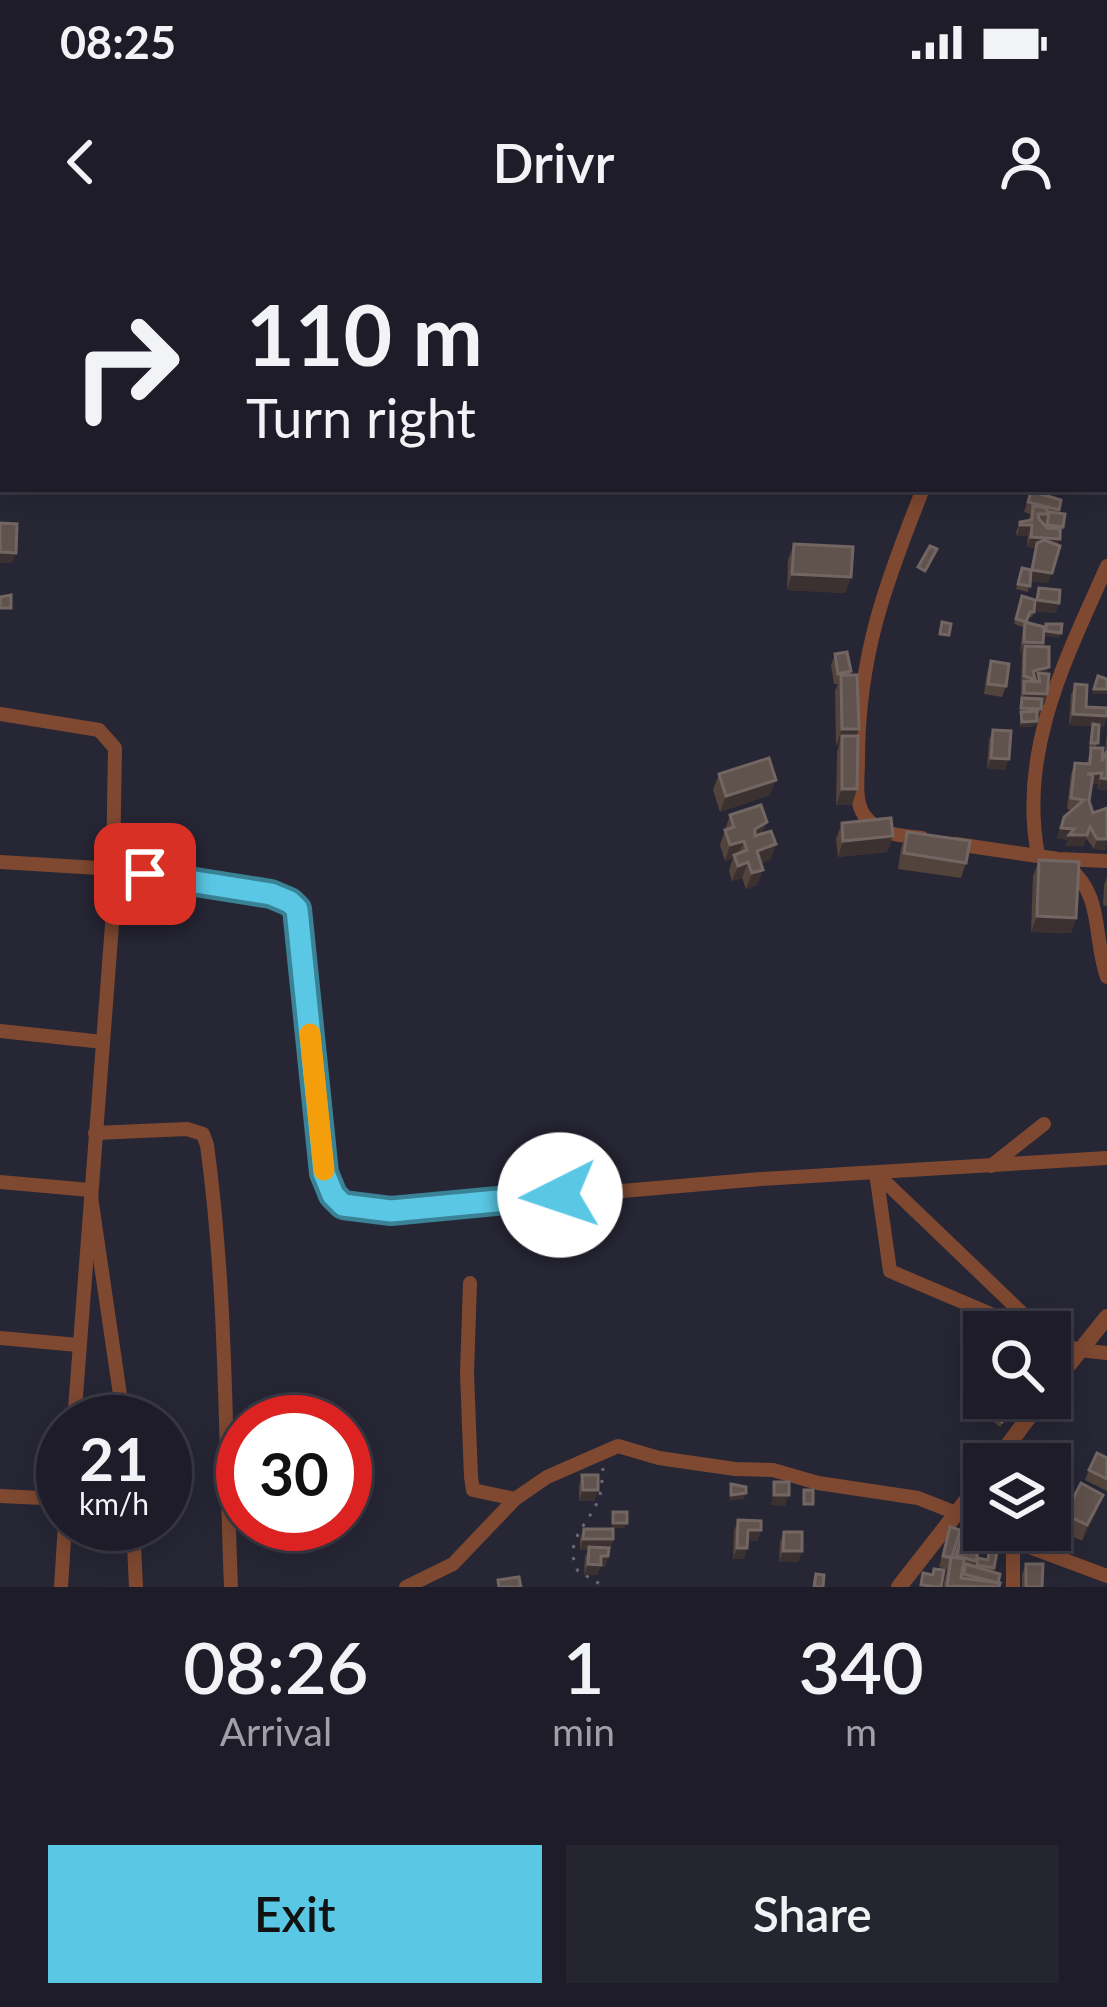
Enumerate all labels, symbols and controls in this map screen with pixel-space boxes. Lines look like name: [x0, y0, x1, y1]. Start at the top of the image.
text: 08:25: [60, 15, 176, 69]
icon: back: [48, 129, 114, 195]
icon: person: [993, 129, 1059, 195]
text: Drivr: [493, 130, 615, 195]
text: 110 m: [246, 283, 483, 384]
icon: right: [48, 288, 204, 444]
text: Turn right: [246, 385, 476, 450]
pin: [94, 823, 196, 925]
icon: arrive: [112, 841, 178, 907]
position arrow: [497, 1132, 623, 1258]
map controls: [963, 1311, 1071, 1551]
button: search: [963, 1311, 1071, 1419]
speed limit sign: 30: [216, 1395, 372, 1551]
text: 21: [79, 1422, 149, 1494]
button: layers: [963, 1443, 1071, 1551]
text: km/h: [79, 1485, 149, 1521]
text: 08:26: [183, 1623, 369, 1709]
text: 1: [563, 1623, 604, 1709]
text: 340: [798, 1623, 924, 1709]
text: Arrival: [220, 1708, 332, 1754]
text: min: [552, 1708, 615, 1754]
text: m: [845, 1708, 877, 1754]
button: Exit: [48, 1845, 542, 1983]
button: Share: [566, 1845, 1059, 1983]

